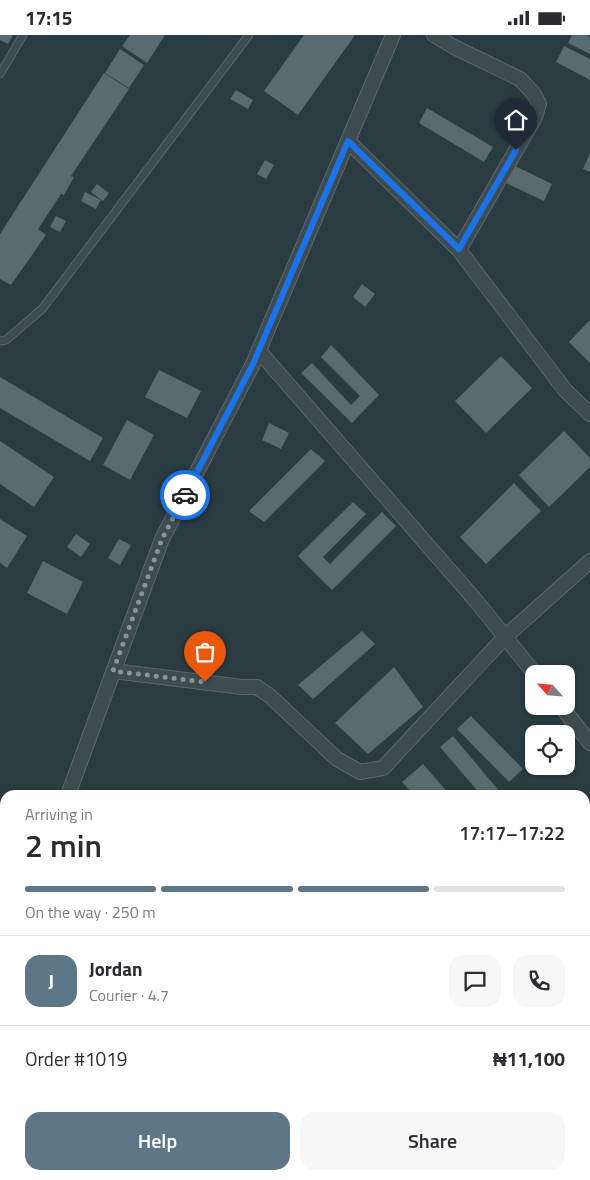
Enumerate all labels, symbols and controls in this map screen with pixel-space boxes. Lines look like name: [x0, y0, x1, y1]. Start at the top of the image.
text: 17:15: [25, 3, 72, 32]
pin: [495, 99, 537, 150]
icon: home: [502, 106, 530, 134]
courier: [160, 470, 210, 520]
icon: car: [171, 481, 199, 509]
pin: [184, 631, 226, 682]
icon: bag: [191, 638, 219, 666]
north arrow: [525, 665, 575, 715]
map controls: [525, 665, 575, 775]
button: locate: [525, 725, 575, 775]
text: Arriving in: [25, 802, 93, 826]
text: 17:17–17:22: [459, 818, 565, 847]
text: 2 min: [25, 821, 102, 869]
text: On the way · 250 m: [25, 900, 156, 924]
text: Jordan: [89, 954, 142, 983]
button: chat: [449, 955, 501, 1007]
button: phone: [513, 955, 565, 1007]
text: J: [48, 966, 54, 995]
text: Courier · 4.7: [89, 983, 169, 1007]
text: Order #1019: [25, 1044, 127, 1073]
text: ₦11,100: [493, 1044, 565, 1073]
button: Help: [25, 1112, 290, 1170]
button: Share: [300, 1112, 565, 1170]

